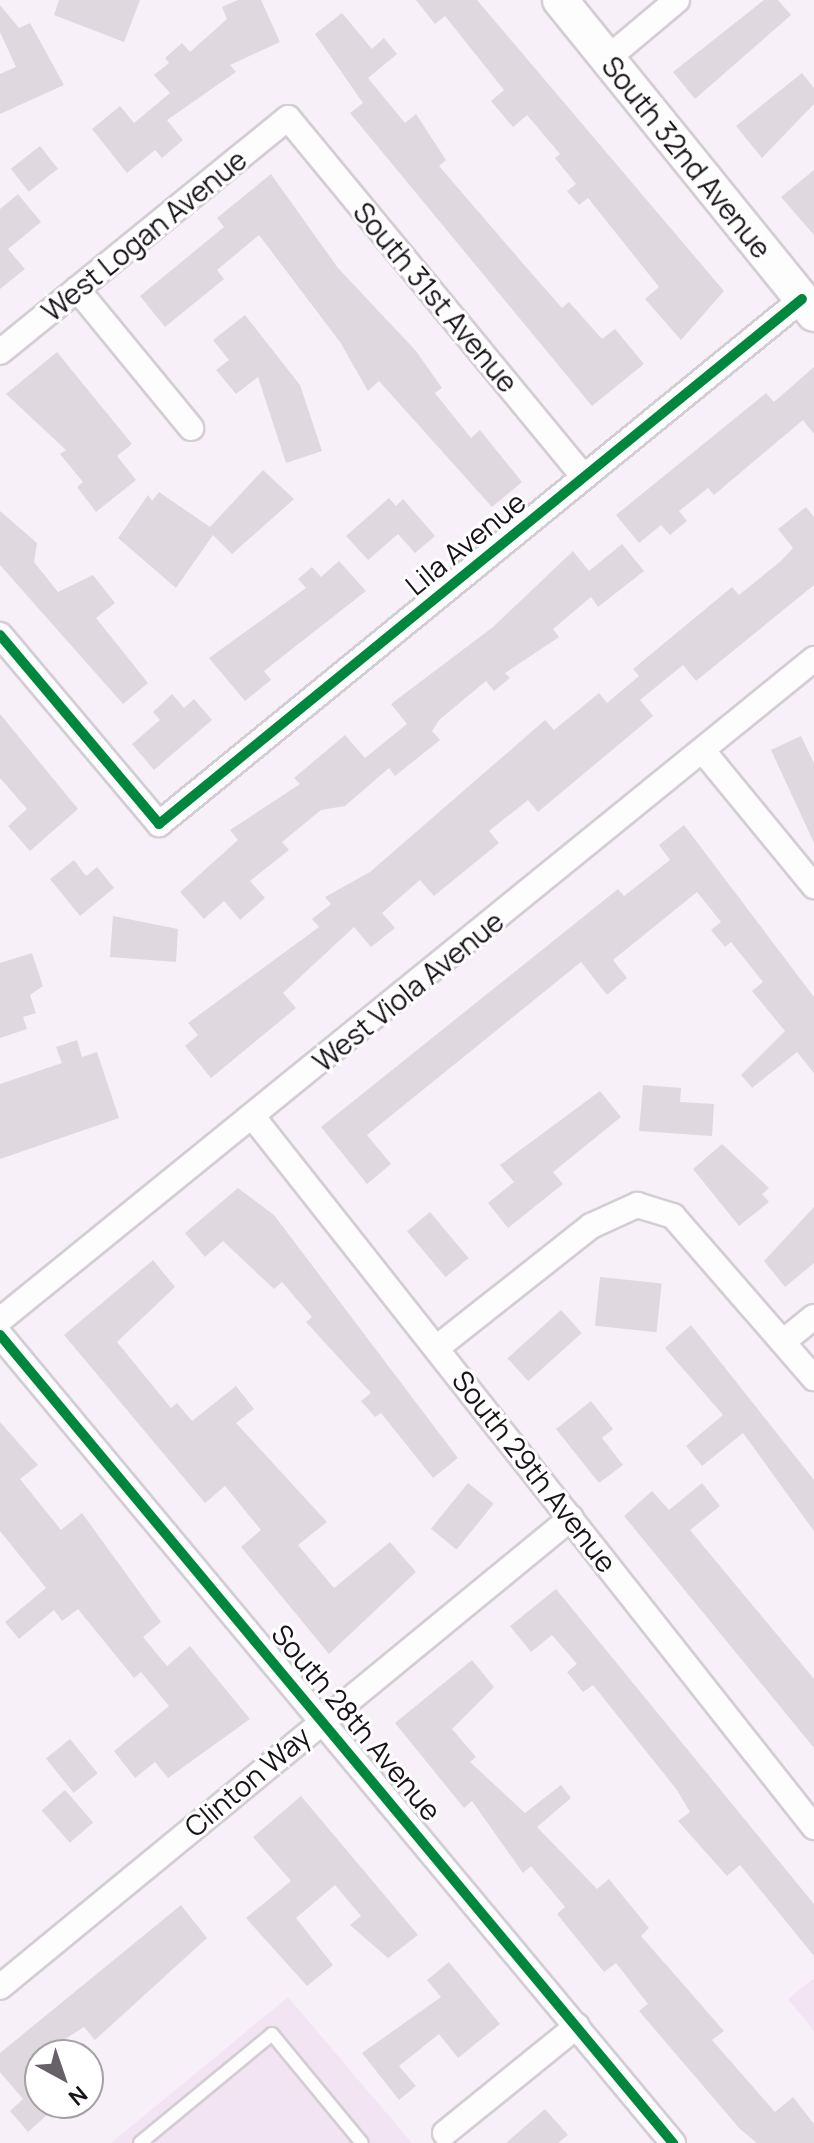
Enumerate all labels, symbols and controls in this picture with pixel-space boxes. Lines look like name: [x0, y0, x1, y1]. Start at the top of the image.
street label: South 32nd Avenue: [595, 49, 779, 265]
street label: West Logan Avenue: [35, 142, 253, 328]
street label: South 31st Avenue: [347, 195, 525, 399]
street label: Lila Avenue: [398, 485, 532, 601]
street label: West Viola Avenue: [306, 904, 510, 1078]
street label: South 29th Avenue: [446, 1364, 624, 1578]
street label: South 28th Avenue: [265, 1617, 449, 1827]
street label: Clinton Way: [177, 1719, 317, 1843]
north arrow: [24, 2039, 104, 2119]
text: N: [62, 2079, 94, 2112]

